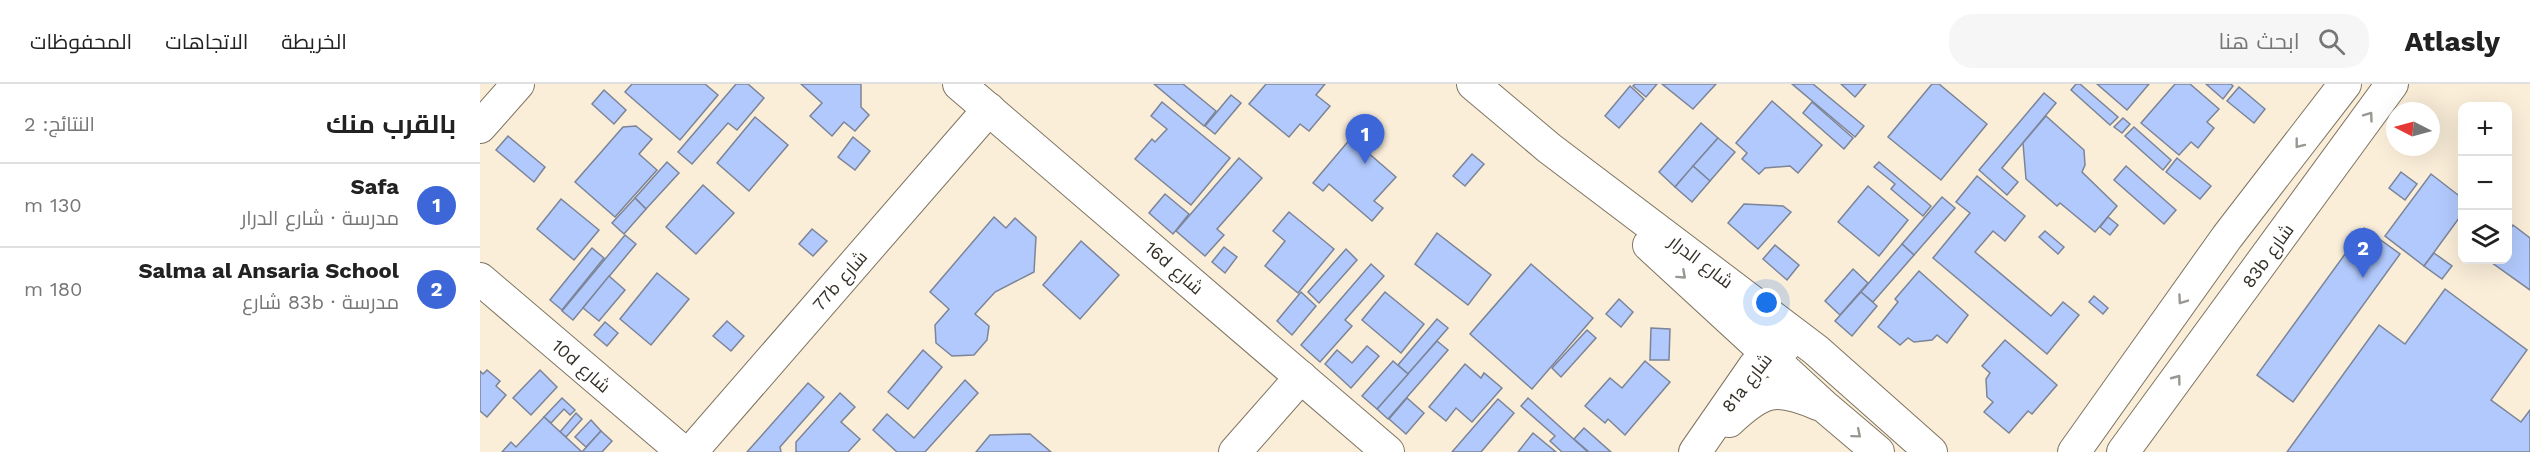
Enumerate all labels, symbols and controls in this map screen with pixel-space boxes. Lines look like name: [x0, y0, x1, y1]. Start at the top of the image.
search box: [1949, 14, 2369, 68]
icon: search: [2315, 25, 2348, 58]
text: Atlasly: [2405, 25, 2500, 58]
text: المحفوظات: [30, 29, 132, 54]
text: الاتجاهات: [165, 29, 248, 54]
text: الخريطة: [281, 29, 347, 54]
text: ابحث هنا: [2219, 29, 2300, 54]
north arrow: [2386, 102, 2440, 156]
map controls: [2458, 102, 2512, 264]
button: +: [2458, 102, 2512, 156]
text: بالقرب منك: [326, 109, 456, 139]
text: النتائج: 2: [24, 112, 95, 136]
one-way arrow: [2361, 112, 2372, 123]
pin: 1: [1346, 115, 1384, 164]
one-way arrow: [2296, 137, 2307, 148]
button: −: [2458, 156, 2512, 210]
text: Safa: [351, 174, 399, 199]
text: 130 m: [24, 193, 82, 217]
text: 1: [432, 193, 441, 217]
text: مدرسة · شارع الدرار: [241, 206, 399, 230]
button: layers: [2458, 210, 2512, 264]
street label: 83b شارع: [2237, 220, 2299, 293]
pin: 2: [2344, 228, 2382, 278]
street label: شارع الدرار: [1663, 230, 1737, 294]
street label: 16d شارع: [1140, 237, 1208, 300]
street label: 77b شارع: [808, 246, 873, 316]
text: Salma al Ansaria School: [138, 258, 399, 283]
one-way arrow: [1675, 268, 1686, 279]
text: 180 m: [24, 277, 82, 301]
text: 2: [431, 277, 442, 301]
your location: [1752, 288, 1781, 317]
text: مدرسة · 83b شارع: [242, 290, 399, 314]
one-way arrow: [2178, 293, 2189, 304]
street label: 10d شارع: [547, 335, 615, 398]
street label: 81a شارع: [1717, 349, 1778, 418]
one-way arrow: [2170, 375, 2181, 386]
one-way arrow: [1850, 427, 1861, 438]

